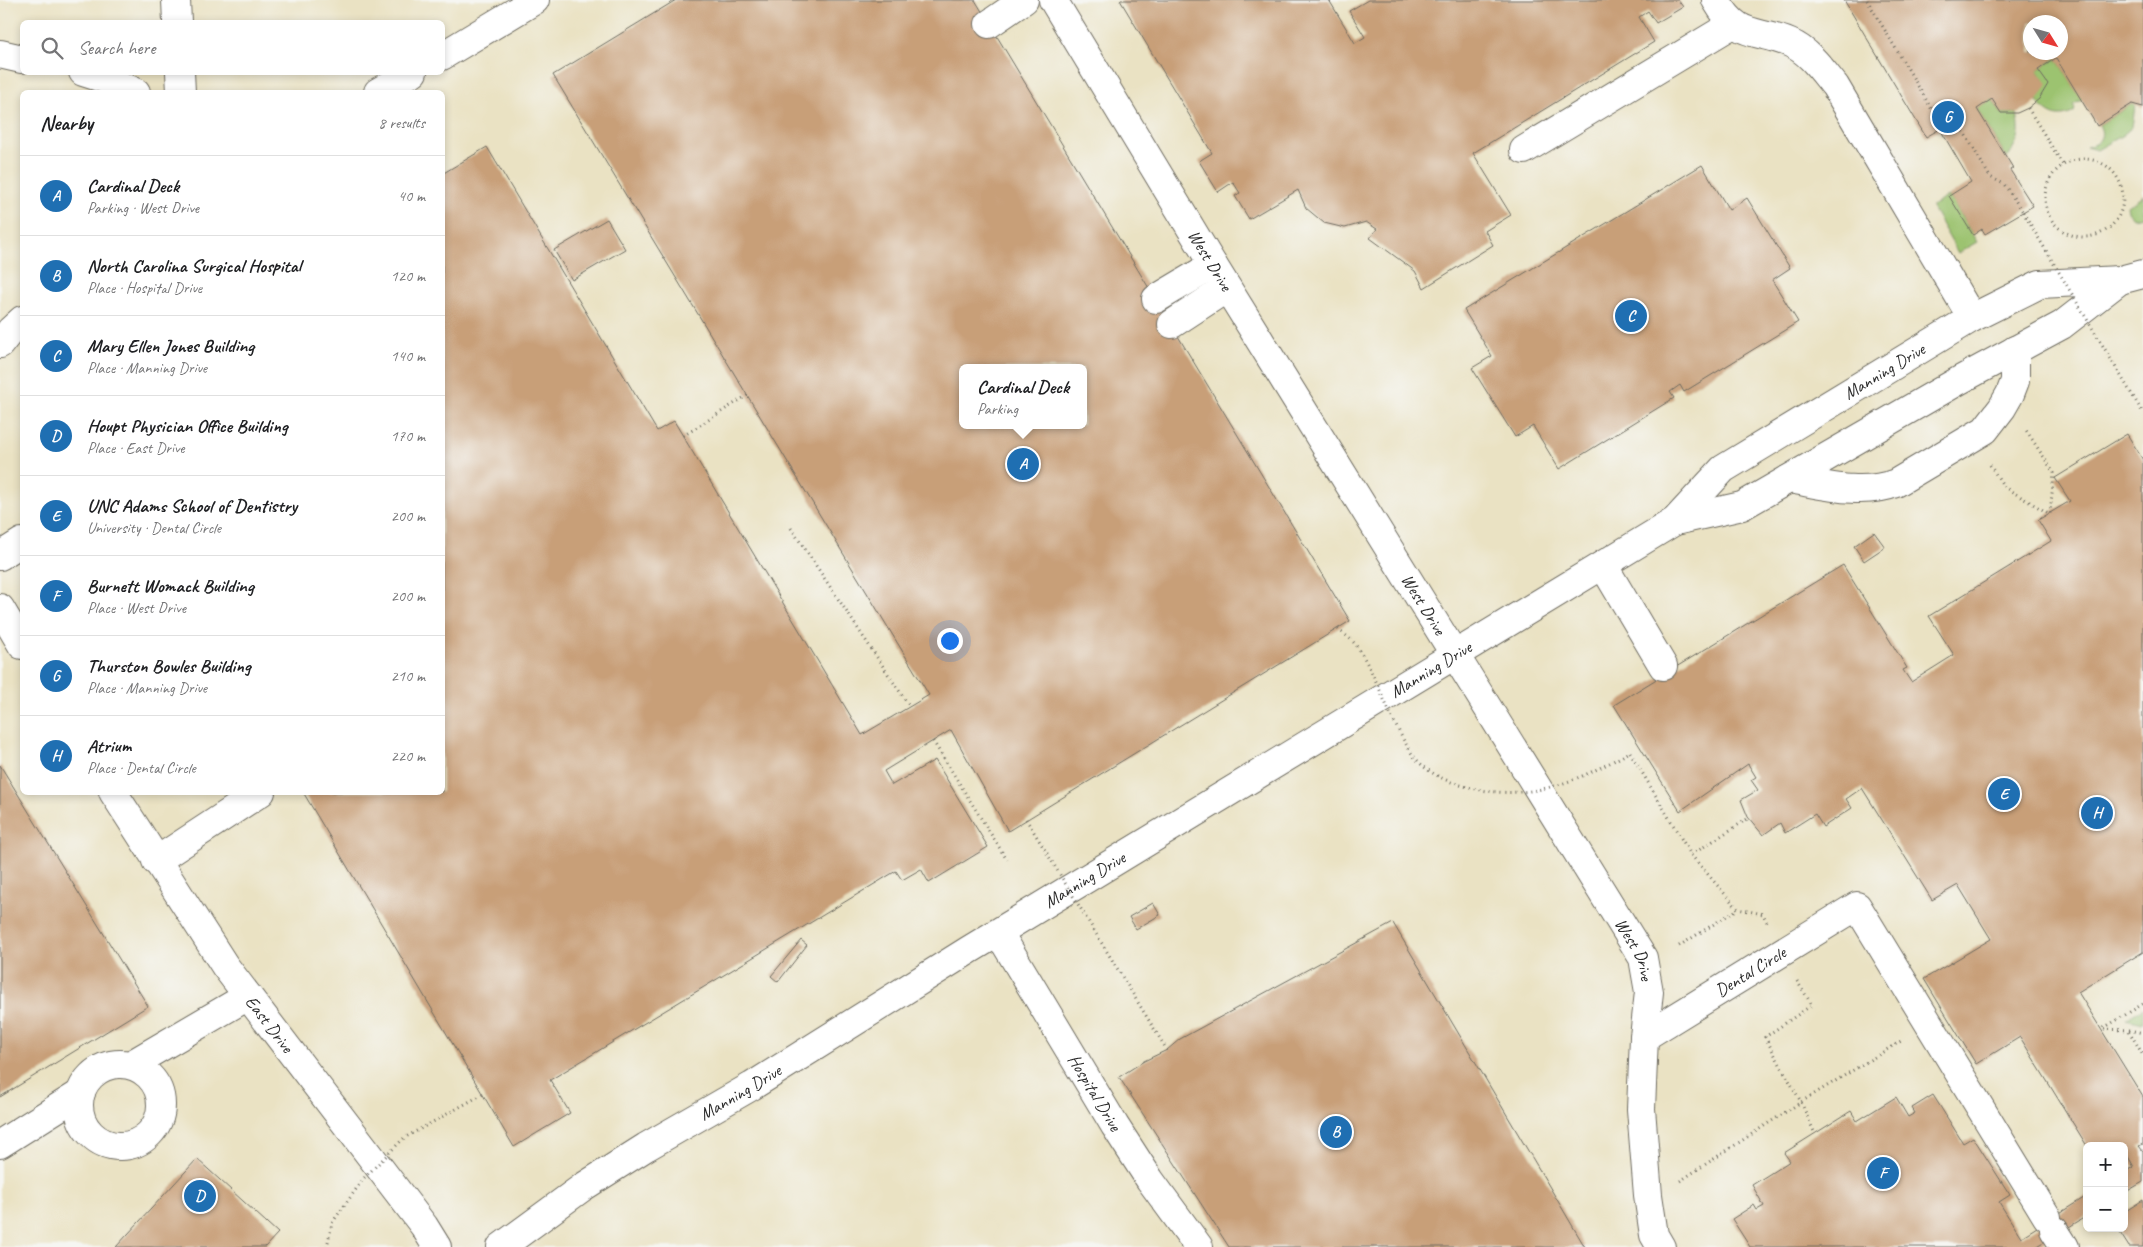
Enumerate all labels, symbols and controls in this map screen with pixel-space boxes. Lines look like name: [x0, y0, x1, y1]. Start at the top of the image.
north arrow: [2023, 15, 2068, 60]
search box: [20, 20, 445, 75]
icon: search: [38, 34, 66, 62]
text: Search here: [78, 36, 155, 60]
pin: G: [1932, 98, 1964, 136]
text: Nearby: [40, 110, 93, 136]
text: 8 results: [378, 113, 425, 133]
text: Cardinal Deck: [87, 174, 179, 198]
text: A: [52, 186, 60, 206]
text: 40 m: [398, 186, 425, 206]
text: Parking · West Drive: [87, 198, 199, 218]
street label: West Drive: [1183, 226, 1238, 296]
text: North Carolina Surgical Hospital: [87, 254, 301, 278]
text: B: [52, 266, 60, 286]
text: 120 m: [391, 266, 425, 286]
text: Place · Hospital Drive: [87, 278, 202, 298]
pin: C: [1615, 297, 1647, 335]
text: Mary Ellen Jones Building: [87, 334, 254, 358]
street label: Manning Drive: [1839, 338, 1930, 404]
text: C: [52, 346, 60, 366]
text: 140 m: [391, 346, 425, 366]
text: Place · Manning Drive: [87, 358, 207, 378]
popup: [959, 364, 1087, 429]
text: Cardinal Deck: [977, 375, 1069, 399]
text: Parking: [977, 399, 1018, 419]
text: Houpt Physician Office Building: [87, 414, 288, 438]
text: D: [51, 426, 61, 446]
text: 170 m: [391, 426, 425, 446]
text: Place · East Drive: [87, 438, 184, 458]
pin: A: [1007, 445, 1039, 483]
text: UNC Adams School of Dentistry: [87, 494, 297, 518]
text: E: [52, 506, 60, 526]
text: 200 m: [391, 506, 425, 526]
text: University · Dental Circle: [87, 518, 221, 538]
street label: West Drive: [1396, 570, 1451, 640]
text: Burnett Womack Building: [87, 574, 254, 598]
text: F: [52, 586, 60, 606]
text: 200 m: [391, 586, 425, 606]
text: Place · West Drive: [87, 598, 186, 618]
your location: [937, 628, 963, 654]
street label: Manning Drive: [1386, 636, 1477, 703]
text: Thurston Bowles Building: [87, 654, 251, 678]
text: G: [52, 666, 60, 686]
text: 210 m: [391, 666, 425, 686]
text: Place · Manning Drive: [87, 678, 207, 698]
text: Atrium: [87, 734, 131, 758]
text: H: [51, 746, 61, 766]
text: 220 m: [391, 746, 425, 766]
text: Place · Dental Circle: [87, 758, 196, 778]
pin: E: [1988, 775, 2020, 813]
pin: H: [2081, 794, 2113, 832]
street label: Manning Drive: [1040, 846, 1130, 913]
street label: West Drive: [1610, 914, 1658, 983]
street label: Dental Circle: [1711, 941, 1791, 1002]
street label: East Drive: [241, 991, 299, 1058]
street label: Hospital Drive: [1063, 1050, 1127, 1136]
street label: Manning Drive: [695, 1059, 786, 1125]
pin: B: [1320, 1113, 1352, 1151]
map controls: [2083, 1142, 2128, 1232]
button: +: [2083, 1142, 2128, 1187]
pin: F: [1867, 1154, 1899, 1192]
pin: D: [184, 1177, 216, 1215]
button: −: [2083, 1187, 2128, 1232]

